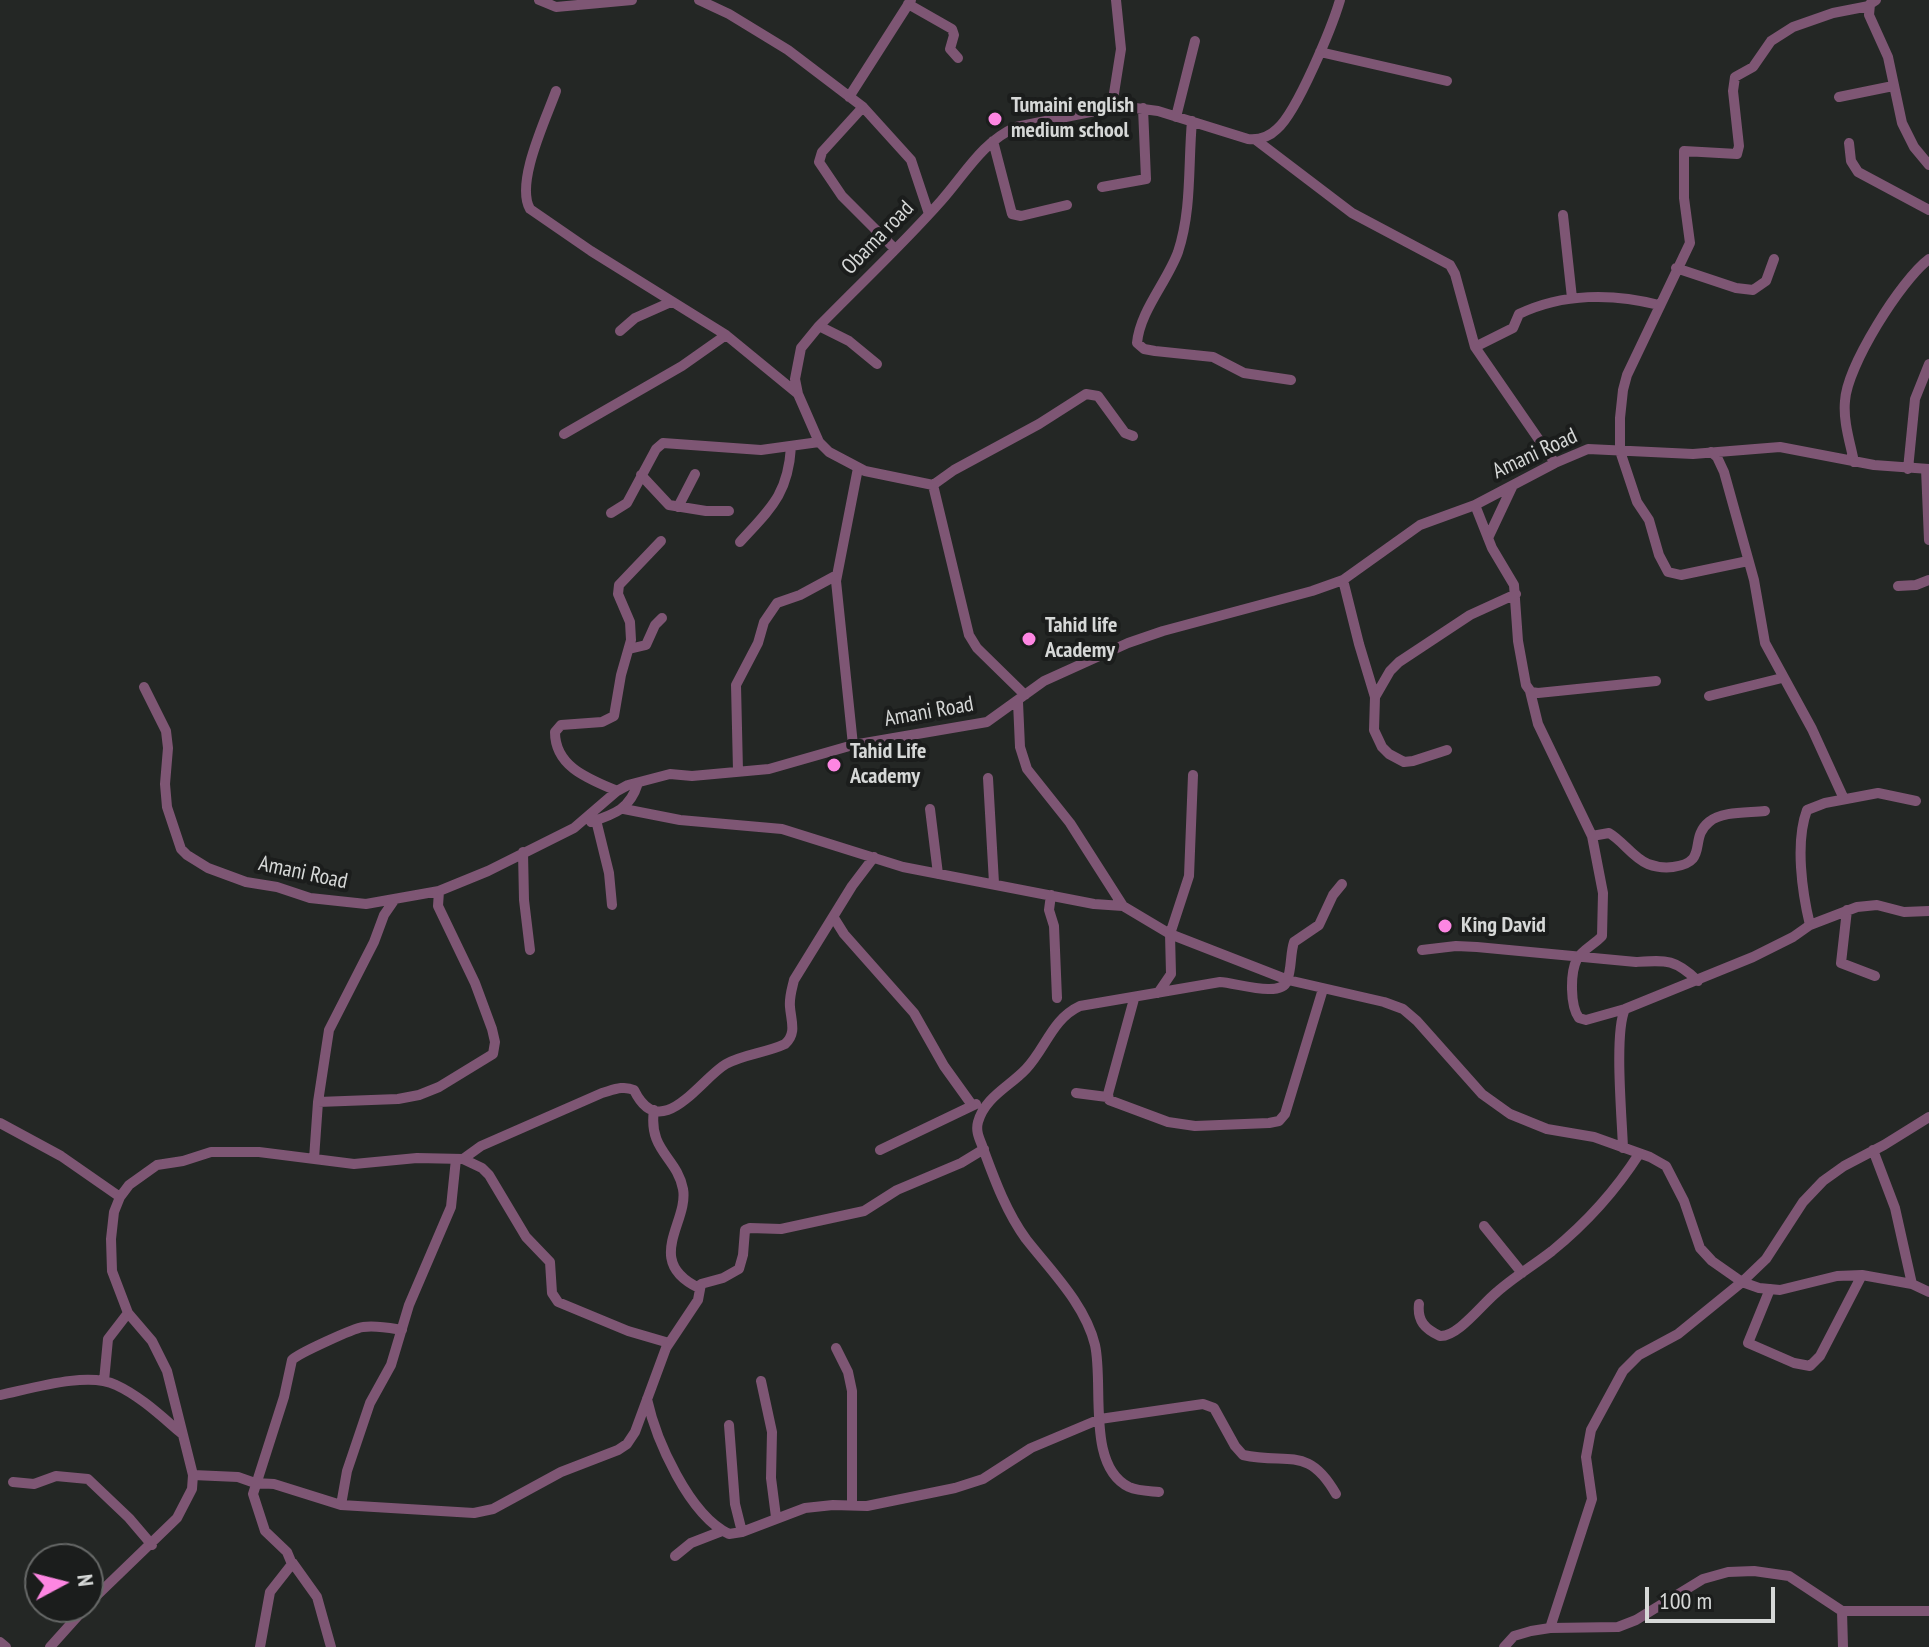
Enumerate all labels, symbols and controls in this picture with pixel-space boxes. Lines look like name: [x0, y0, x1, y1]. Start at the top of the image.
place label: Tumaini english medium school: [1011, 93, 1134, 144]
marker: Tumaini english medium school: [986, 110, 1004, 128]
street label: Obama road: [837, 196, 919, 280]
street label: Amani Road: [1489, 423, 1581, 485]
place label: Tahid life Academy: [1045, 613, 1117, 664]
marker: Tahid life Academy: [1020, 630, 1038, 648]
street label: Amani Road: [882, 691, 976, 733]
place label: Tahid Life Academy: [850, 739, 926, 790]
marker: Tahid Life Academy: [825, 756, 843, 774]
street label: Amani Road: [256, 851, 350, 895]
place label: King David: [1461, 913, 1546, 939]
marker: King David: [1436, 917, 1454, 935]
north arrow: [24, 1543, 104, 1623]
scale bar: [1649, 1571, 1779, 1621]
text: N: [71, 1573, 100, 1588]
text: 100 m: [1659, 1585, 1712, 1616]

